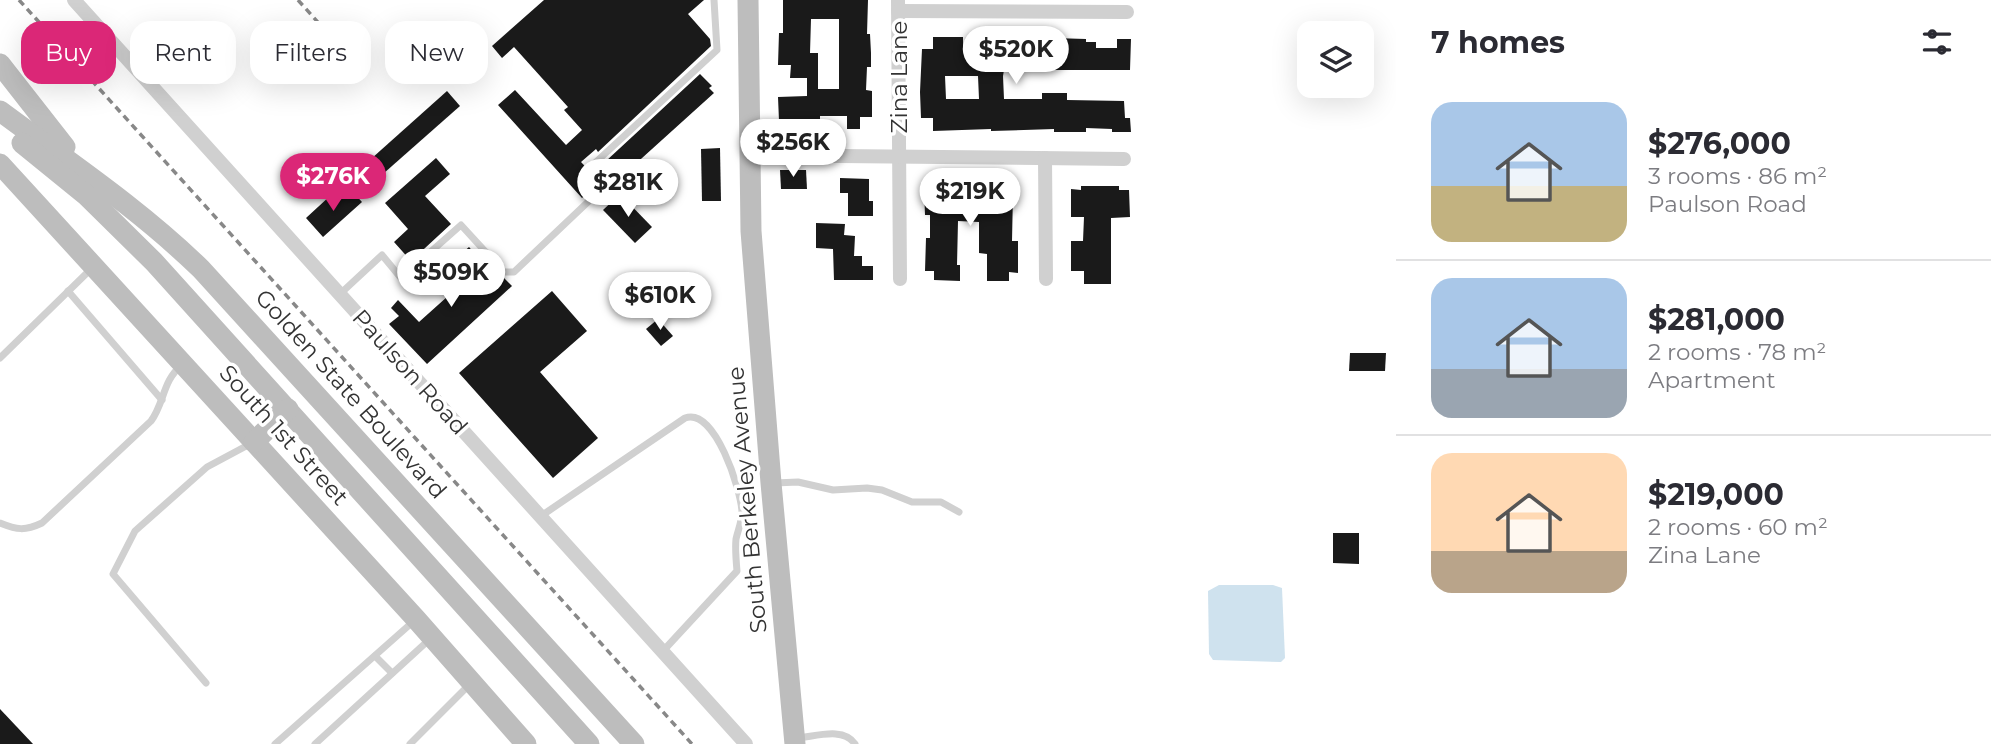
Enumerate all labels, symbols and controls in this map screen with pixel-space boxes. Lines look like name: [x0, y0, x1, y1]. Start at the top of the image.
chip: Buy: [21, 21, 116, 84]
chip: Rent: [130, 21, 236, 84]
chip: Filters: [250, 21, 371, 84]
chip: New: [385, 21, 488, 84]
street label: Zina Lane: [885, 21, 913, 133]
map controls: [1297, 21, 1374, 98]
button: layers: [1297, 21, 1374, 98]
icon: filters: [1918, 23, 1956, 61]
text: 7 homes: [1431, 24, 1565, 61]
pin: $520K: [967, 27, 1065, 86]
text: $520K: [979, 35, 1053, 63]
pin: $256K: [744, 120, 842, 179]
text: $276,000: [1648, 125, 1791, 162]
text: $256K: [756, 128, 830, 156]
icon: home: [1487, 130, 1571, 214]
pin: $276K: [284, 154, 382, 213]
pin: $281K: [579, 160, 677, 219]
text: $276K: [296, 162, 370, 190]
text: 3 rooms · 86 m²: [1648, 162, 1827, 190]
text: $281K: [593, 168, 663, 196]
pin: $219K: [921, 168, 1019, 228]
text: $219K: [936, 177, 1004, 205]
text: Paulson Road: [1648, 190, 1807, 218]
pin: $509K: [402, 250, 500, 309]
text: $509K: [413, 258, 489, 286]
pin: $610K: [611, 272, 709, 332]
text: $610K: [625, 281, 695, 309]
street label: Golden State Boulevard: [250, 284, 452, 504]
text: $281,000: [1648, 301, 1785, 338]
street label: Paulson Road: [346, 304, 474, 440]
icon: home: [1487, 306, 1571, 390]
text: 2 rooms · 78 m²: [1648, 338, 1826, 366]
street label: South 1st Street: [214, 359, 354, 511]
street label: South Berkeley Avenue: [721, 365, 773, 635]
text: Apartment: [1648, 366, 1776, 394]
text: $219,000: [1648, 476, 1784, 513]
icon: home: [1487, 481, 1571, 565]
text: 2 rooms · 60 m²: [1648, 513, 1828, 541]
text: Zina Lane: [1648, 541, 1761, 569]

